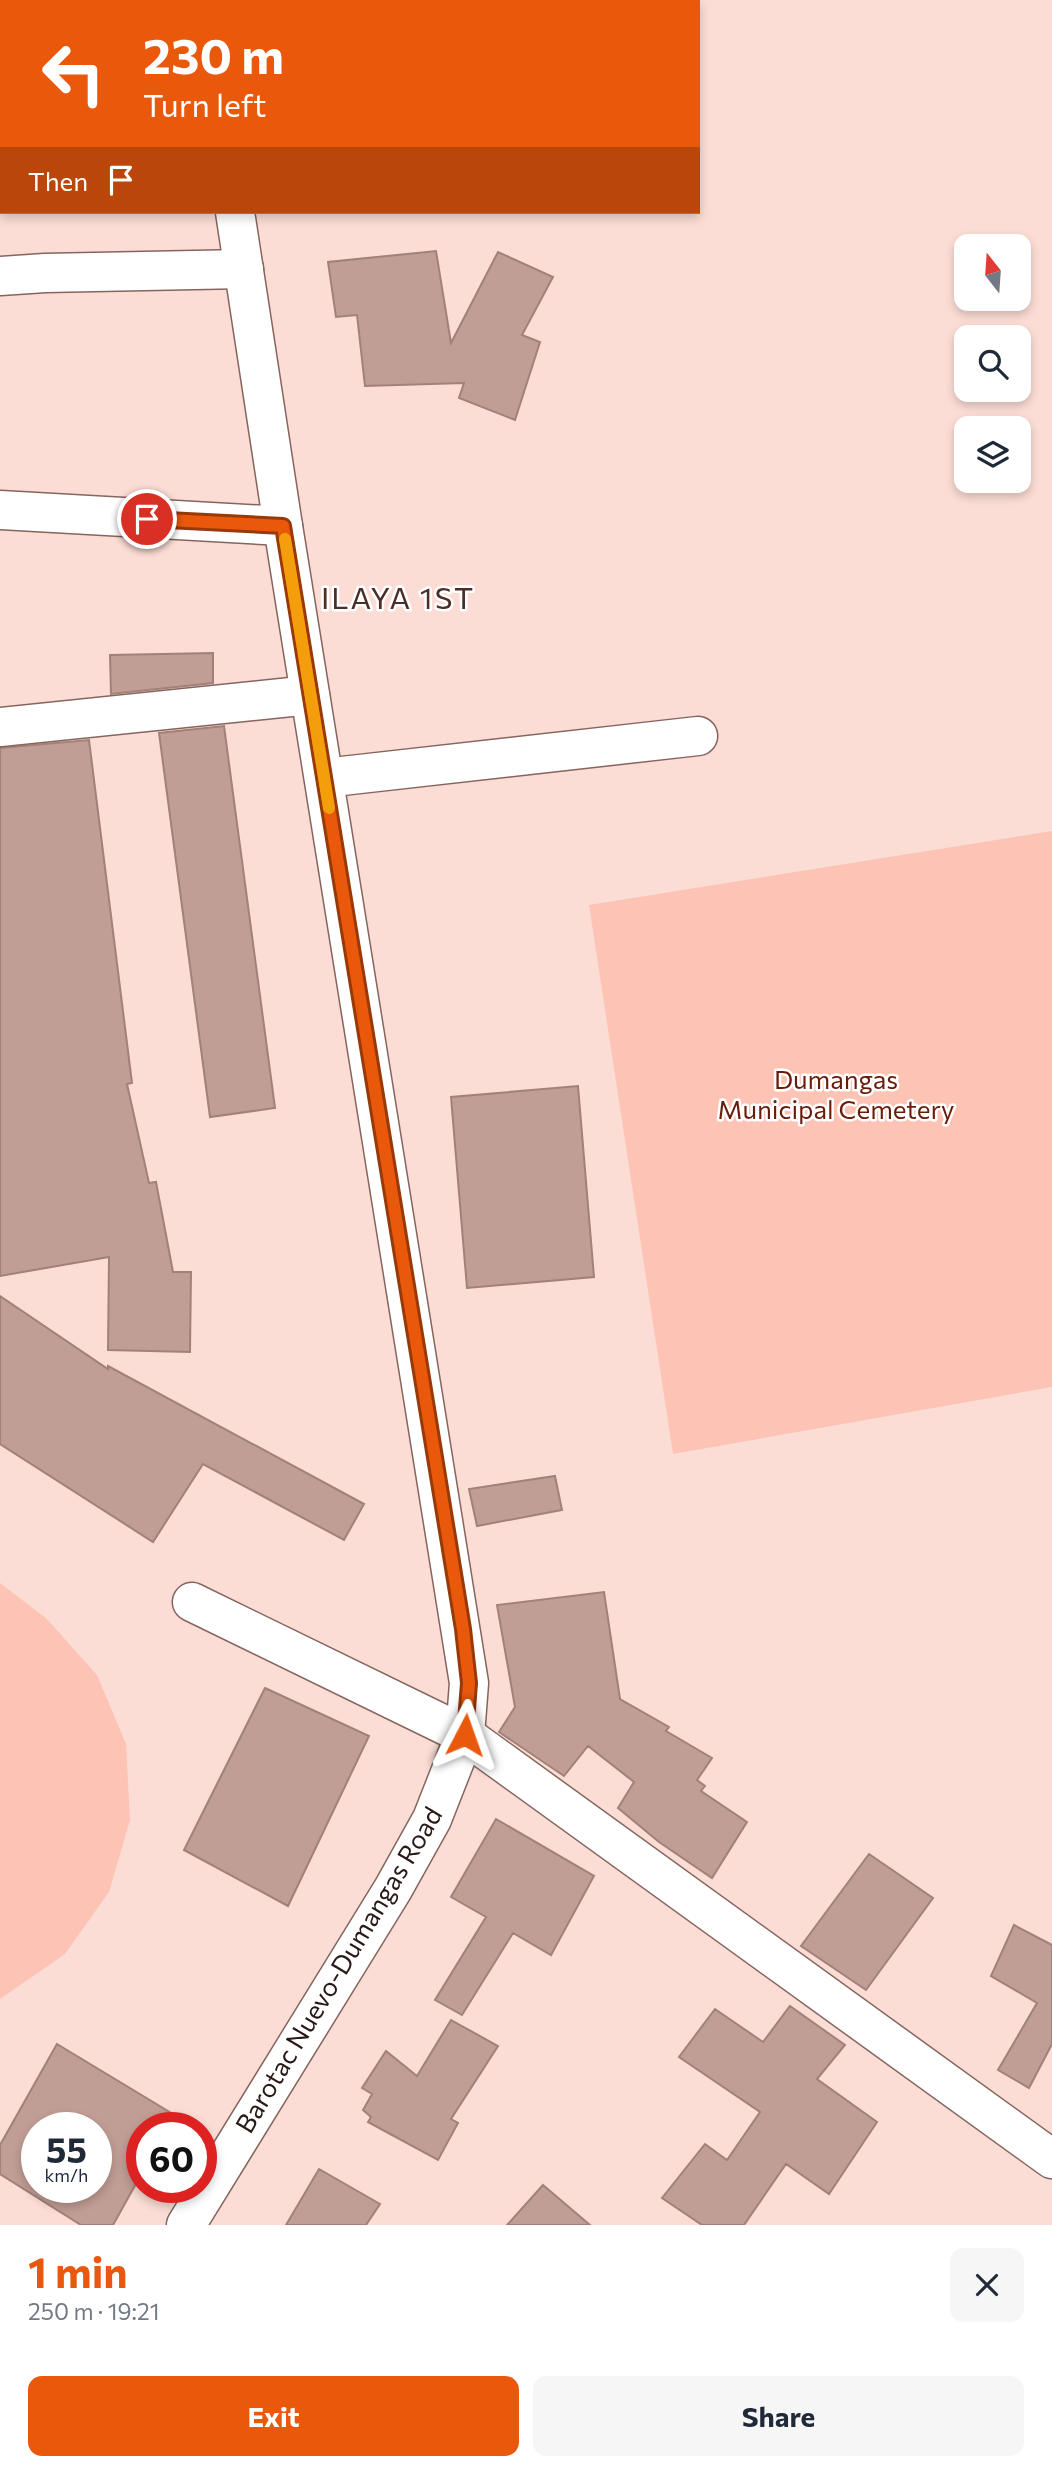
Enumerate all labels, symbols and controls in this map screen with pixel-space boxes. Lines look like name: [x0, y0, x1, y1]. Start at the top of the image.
text: 230 m: [143, 24, 284, 84]
icon: left: [28, 28, 119, 119]
text: Turn left: [143, 84, 267, 124]
icon: arrive: [102, 161, 140, 199]
text: Then: [28, 165, 88, 196]
north arrow: [954, 234, 1031, 312]
map controls: [954, 234, 1031, 493]
button: search: [954, 325, 1031, 402]
button: layers: [954, 416, 1031, 493]
pin: [117, 489, 177, 549]
icon: arrive: [128, 500, 166, 538]
district label: ILAYA 1ST: [321, 578, 475, 615]
park label: Dumangas Municipal Cemetery: [718, 1063, 954, 1124]
position arrow: [428, 1698, 502, 1772]
street label: Barotac Nuevo-Dumangas Road: [228, 1801, 447, 2138]
speed limit sign: 60: [126, 2112, 217, 2203]
text: 55: [46, 2127, 87, 2170]
text: km/h: [45, 2164, 88, 2186]
text: 1 min: [28, 2245, 128, 2297]
button: close: [950, 2248, 1024, 2322]
text: 250 m · 19:21: [28, 2297, 160, 2325]
button: Exit: [28, 2376, 519, 2456]
button: Share: [533, 2376, 1024, 2456]

